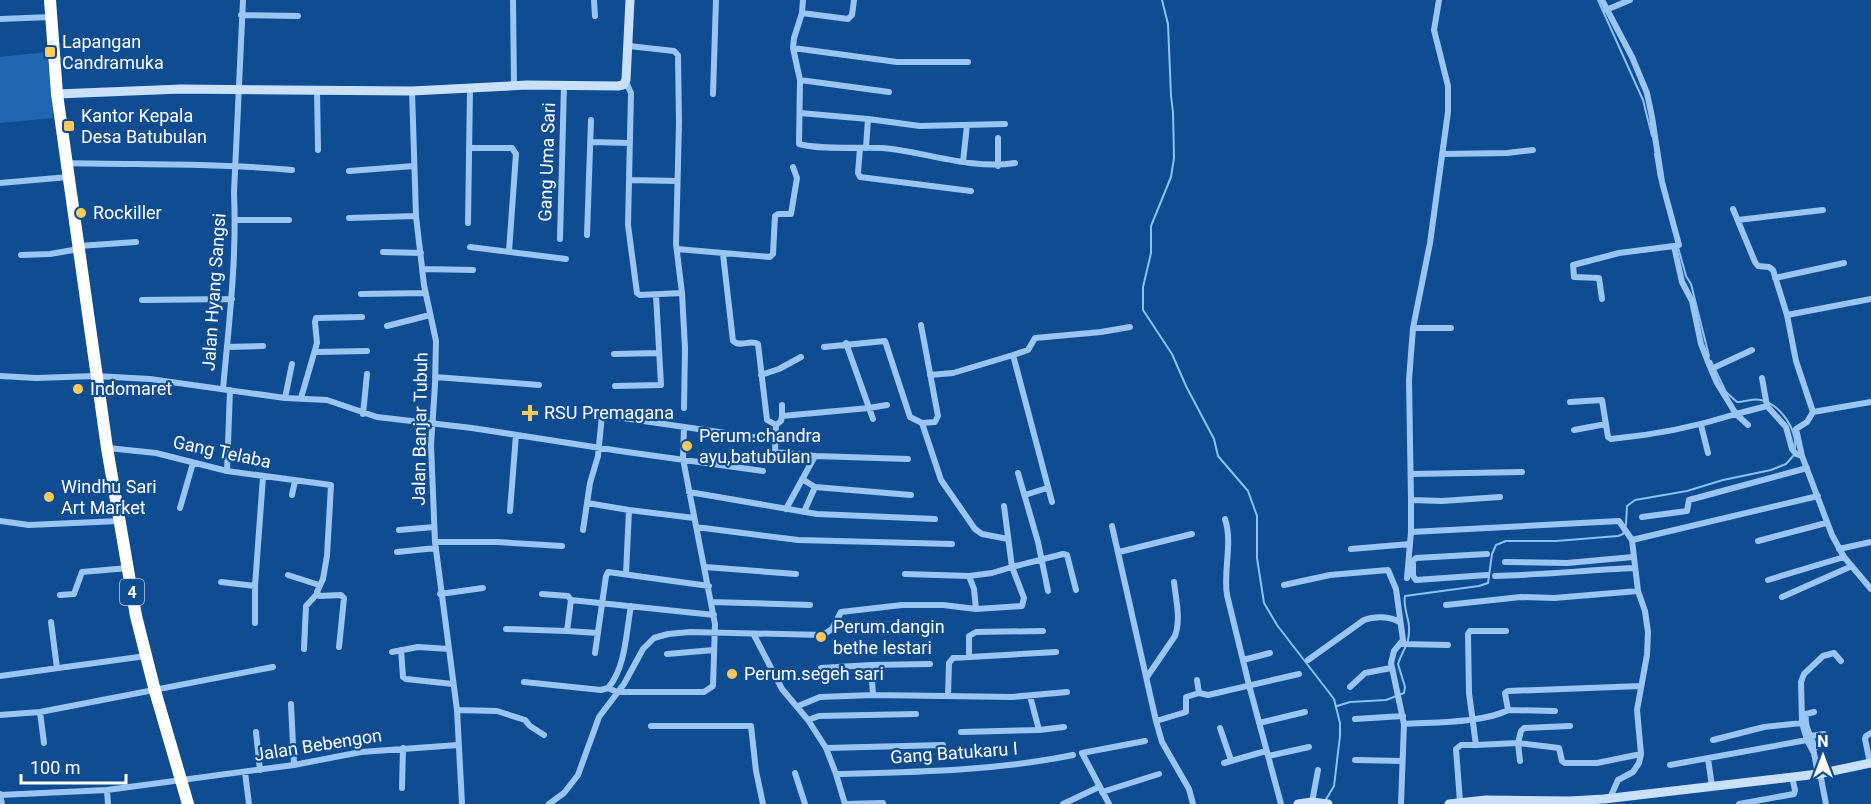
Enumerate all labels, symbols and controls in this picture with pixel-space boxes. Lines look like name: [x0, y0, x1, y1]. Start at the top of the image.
place label: Lapangan Candramuka: [62, 31, 164, 73]
marker: Lapangan Candramuka: [43, 45, 57, 59]
street label: Gang Uma Sari: [534, 102, 559, 222]
place label: Kantor Kepala Desa Batubulan: [81, 105, 207, 147]
marker: Kantor Kepala Desa Batubulan: [62, 119, 76, 133]
place label: Rockiller: [93, 202, 162, 223]
marker: Rockiller: [74, 206, 88, 220]
street label: Jalan Hyang Sangsi: [198, 212, 229, 372]
street label: Jalan Banjar Tubuh: [408, 352, 431, 506]
place label: Indomaret: [90, 378, 172, 399]
marker: Indomaret: [71, 382, 85, 396]
place label: RSU Premagana: [544, 402, 674, 423]
marker: RSU Premagana: [521, 404, 539, 422]
place label: Perum.chandra ayu,batubulan: [699, 425, 821, 467]
street label: Gang Telaba: [171, 431, 273, 472]
marker: Perum.chandra ayu,batubulan: [680, 439, 694, 453]
place label: Windhu Sari Art Market: [61, 476, 157, 518]
marker: Windhu Sari Art Market: [42, 490, 56, 504]
road number: 4: [120, 579, 144, 605]
place label: Perum.dangin bethe lestari: [833, 616, 945, 658]
marker: Perum.dangin bethe lestari: [814, 630, 828, 644]
place label: Perum.segeh sari: [744, 663, 884, 684]
marker: Perum.segeh sari: [725, 667, 739, 681]
street label: Jalan Bebengon: [253, 724, 383, 765]
north arrow: [1793, 726, 1853, 786]
text: N: [1817, 732, 1829, 751]
street label: Gang Batukaru I: [890, 738, 1018, 767]
scale bar: [21, 747, 126, 785]
text: 100 m: [30, 757, 81, 778]

